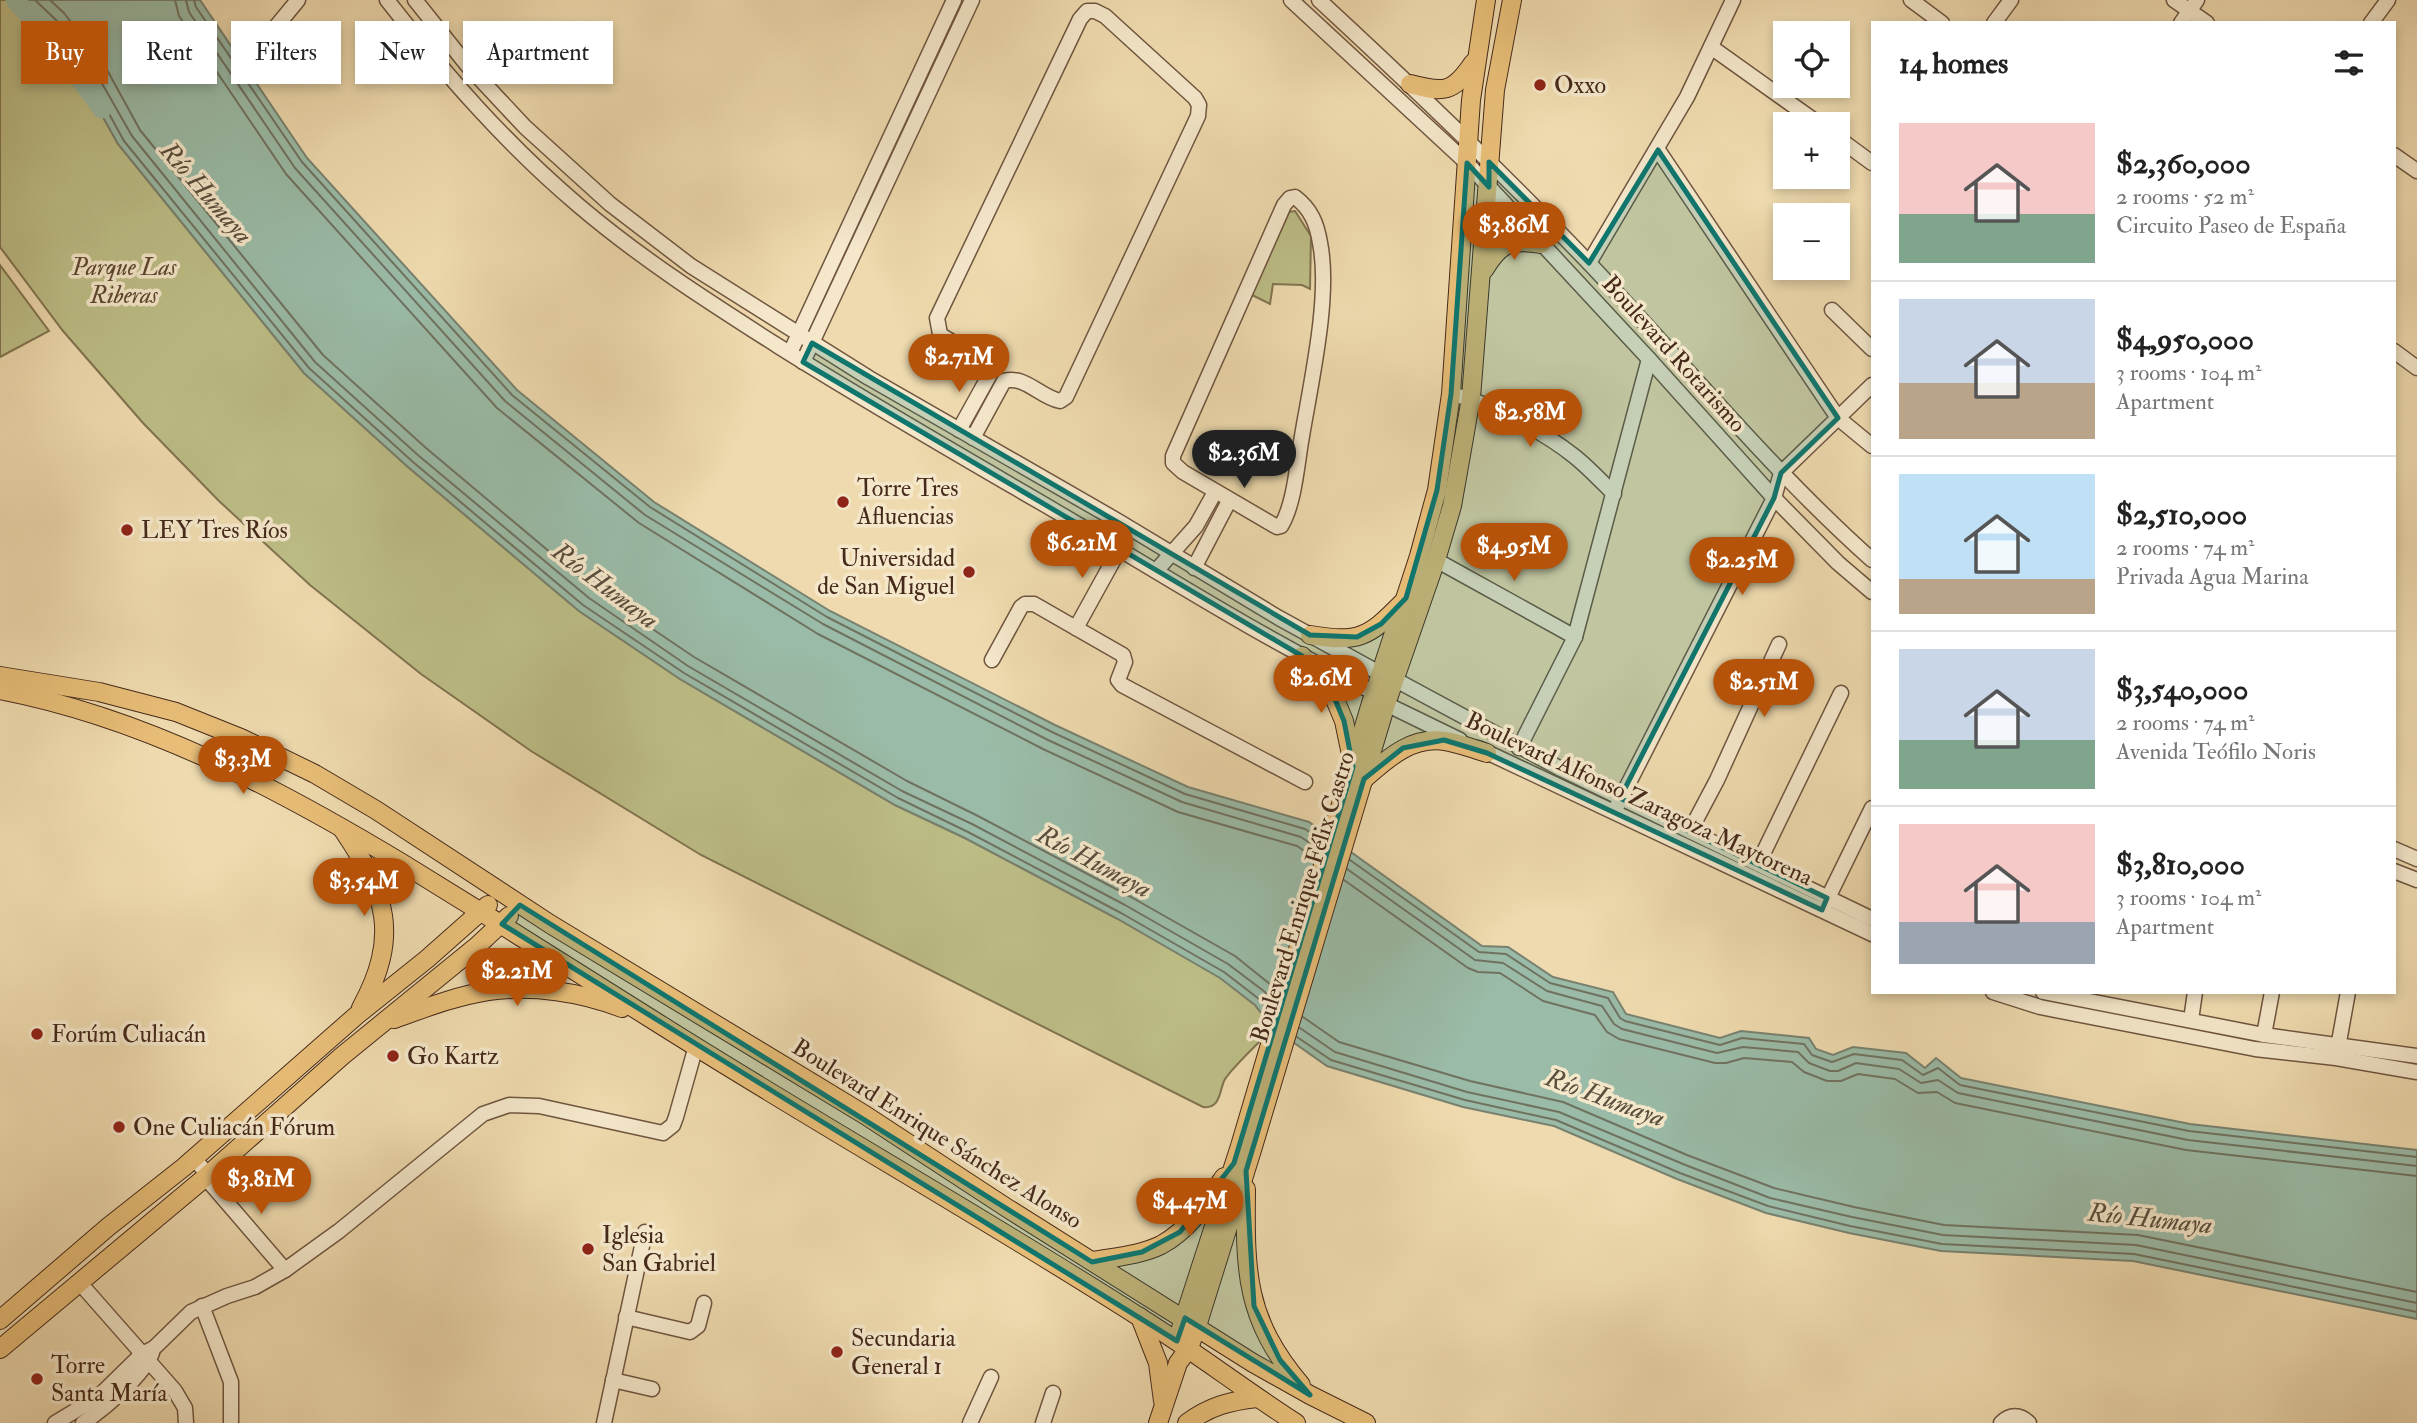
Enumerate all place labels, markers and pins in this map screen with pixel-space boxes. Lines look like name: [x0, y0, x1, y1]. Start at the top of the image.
place label: Oxxo: [1554, 70, 1606, 101]
marker: Oxxo: [1532, 77, 1548, 93]
pin: $3.86M: [1457, 202, 1571, 262]
pin: $2.71M: [902, 334, 1016, 394]
pin: $2.58M: [1473, 390, 1587, 449]
pin: $2.36M: [1187, 430, 1301, 490]
place label: Torre Tres Afluencias: [856, 473, 959, 532]
marker: Torre Tres Afluencias: [835, 494, 851, 510]
place label: LEY Tres Ríos: [141, 515, 288, 546]
pin: $6.21M: [1025, 520, 1139, 580]
marker: LEY Tres Ríos: [119, 522, 135, 538]
pin: $4.95M: [1457, 524, 1571, 583]
pin: $2.25M: [1685, 538, 1799, 597]
place label: Universidad de San Miguel: [817, 543, 955, 602]
marker: Universidad de San Miguel: [961, 564, 977, 580]
pin: $2.6M: [1272, 656, 1370, 715]
pin: $2.51M: [1707, 660, 1821, 719]
pin: $3.3M: [194, 736, 292, 796]
pin: $3.54M: [307, 858, 421, 918]
pin: $2.21M: [460, 948, 574, 1008]
place label: Forúm Culiacán: [51, 1019, 206, 1050]
marker: Forúm Culiacán: [29, 1026, 45, 1042]
place label: Go Kartz: [407, 1041, 499, 1072]
marker: Go Kartz: [385, 1048, 401, 1064]
place label: One Culiacán Fórum: [133, 1112, 336, 1143]
marker: One Culiacán Fórum: [111, 1119, 127, 1135]
pin: $3.81M: [204, 1156, 318, 1216]
pin: $4.47M: [1133, 1178, 1247, 1238]
place label: Iglesia San Gabriel: [602, 1220, 716, 1279]
marker: Iglesia San Gabriel: [580, 1241, 596, 1257]
place label: Secundaria General 1: [851, 1323, 957, 1382]
marker: Secundaria General 1: [829, 1344, 845, 1360]
place label: Torre Santa María: [51, 1350, 168, 1409]
marker: Torre Santa María: [29, 1371, 45, 1387]

